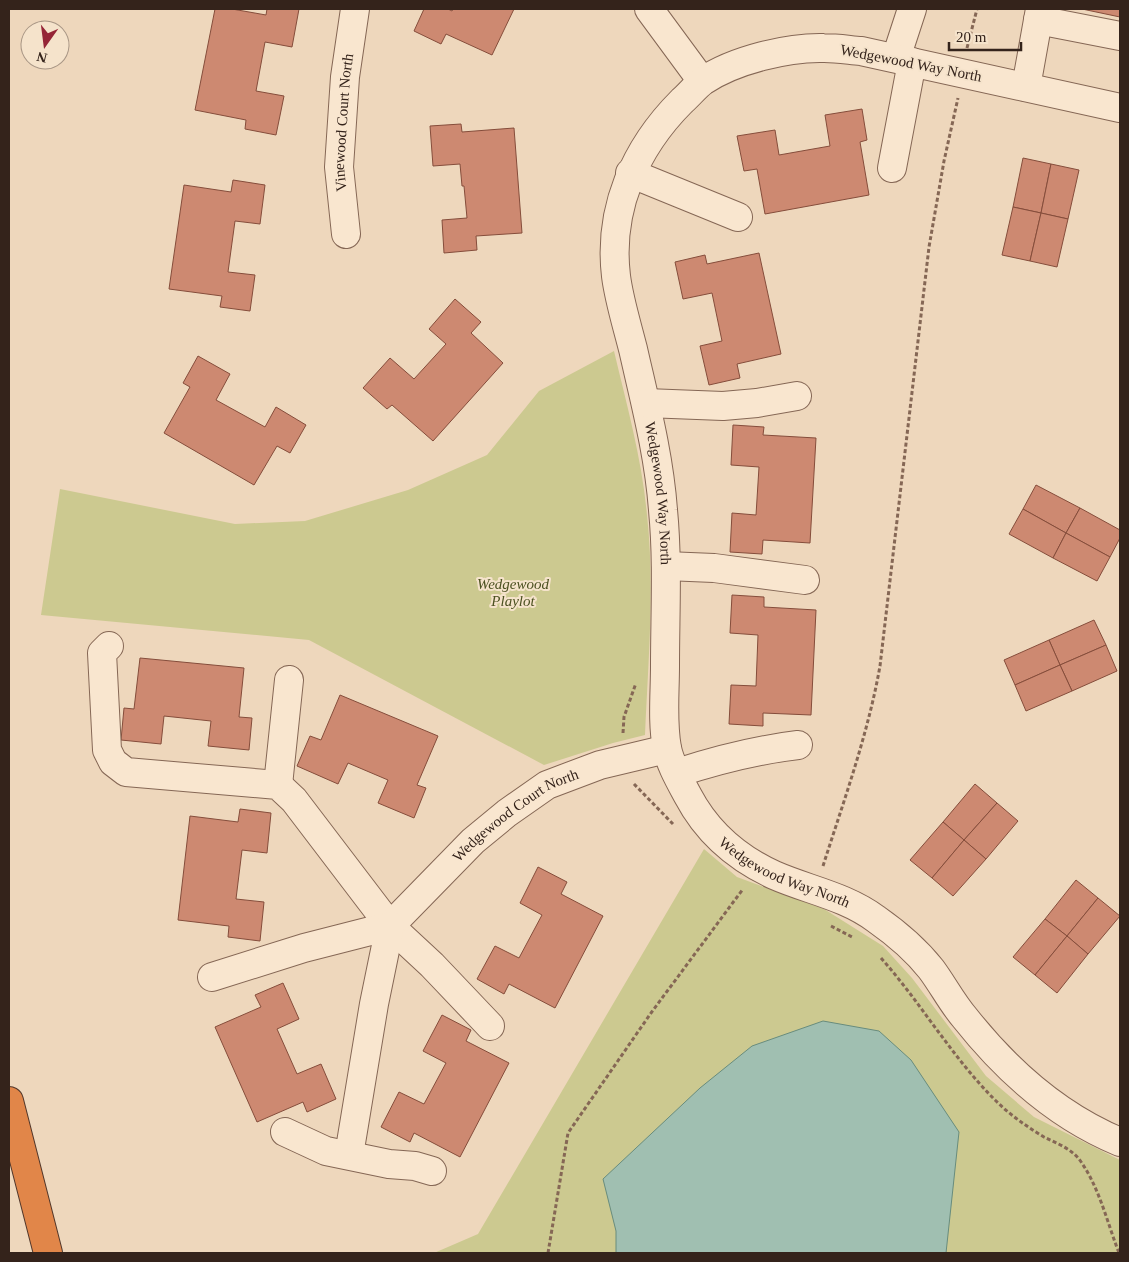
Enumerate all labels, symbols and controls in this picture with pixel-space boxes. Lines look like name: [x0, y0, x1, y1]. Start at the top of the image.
north arrow: [20, 20, 70, 70]
scale bar: [949, 20, 1022, 52]
text: 20 m: [956, 29, 987, 45]
street label: Wedgewood Way North: [839, 41, 984, 85]
text: N: [35, 49, 49, 66]
street label: Vinewood Court North: [331, 52, 356, 192]
street label: Wedgewood Way North: [642, 420, 674, 566]
park label: Wedgewood Playlot: [477, 576, 549, 609]
street label: Wedgewood Court North: [449, 766, 581, 865]
street label: Wedgewood Way North: [716, 834, 853, 911]

